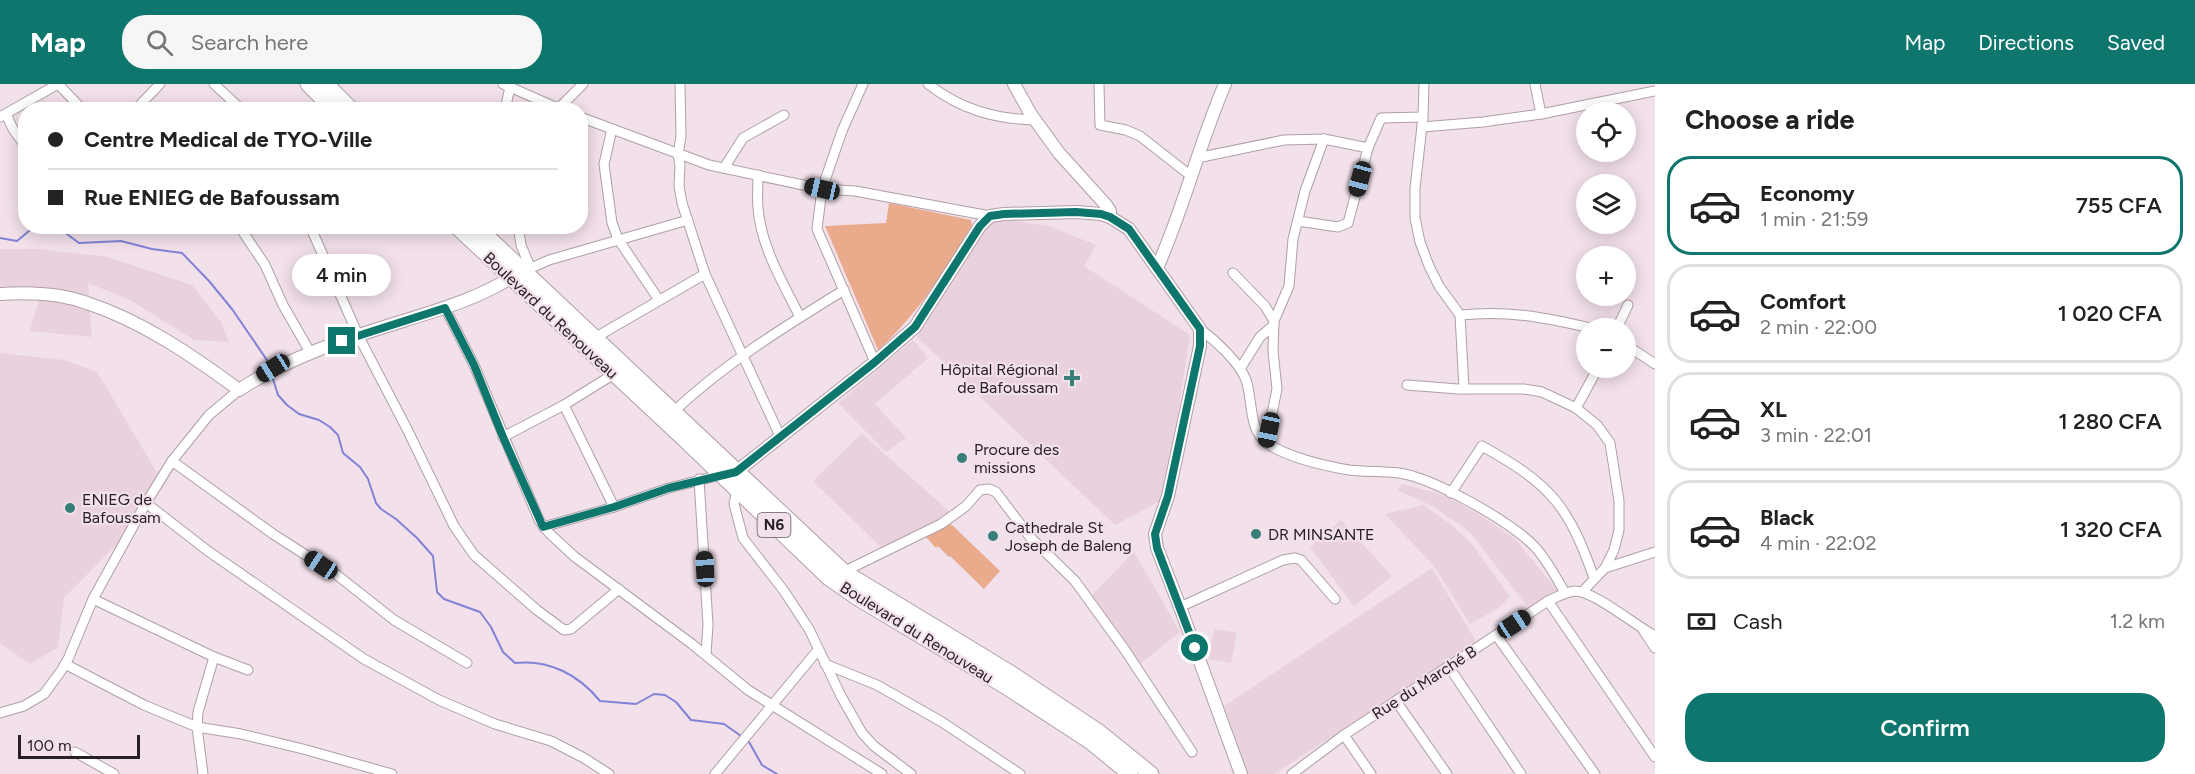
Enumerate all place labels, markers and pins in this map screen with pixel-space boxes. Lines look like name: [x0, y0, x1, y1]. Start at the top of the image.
place label: Hôpital Régional de Bafoussam: [940, 360, 1058, 397]
marker: Hôpital Régional de Bafoussam: [1063, 369, 1081, 387]
place label: Procure des missions: [974, 440, 1059, 477]
marker: Procure des missions: [955, 451, 969, 465]
place label: ENIEG de Bafoussam: [82, 490, 161, 527]
marker: ENIEG de Bafoussam: [63, 501, 77, 515]
place label: Cathedrale St Joseph de Baleng: [1005, 518, 1132, 555]
place label: DR MINSANTE: [1268, 525, 1375, 544]
marker: DR MINSANTE: [1249, 527, 1263, 541]
marker: Cathedrale St Joseph de Baleng: [986, 529, 1000, 543]

